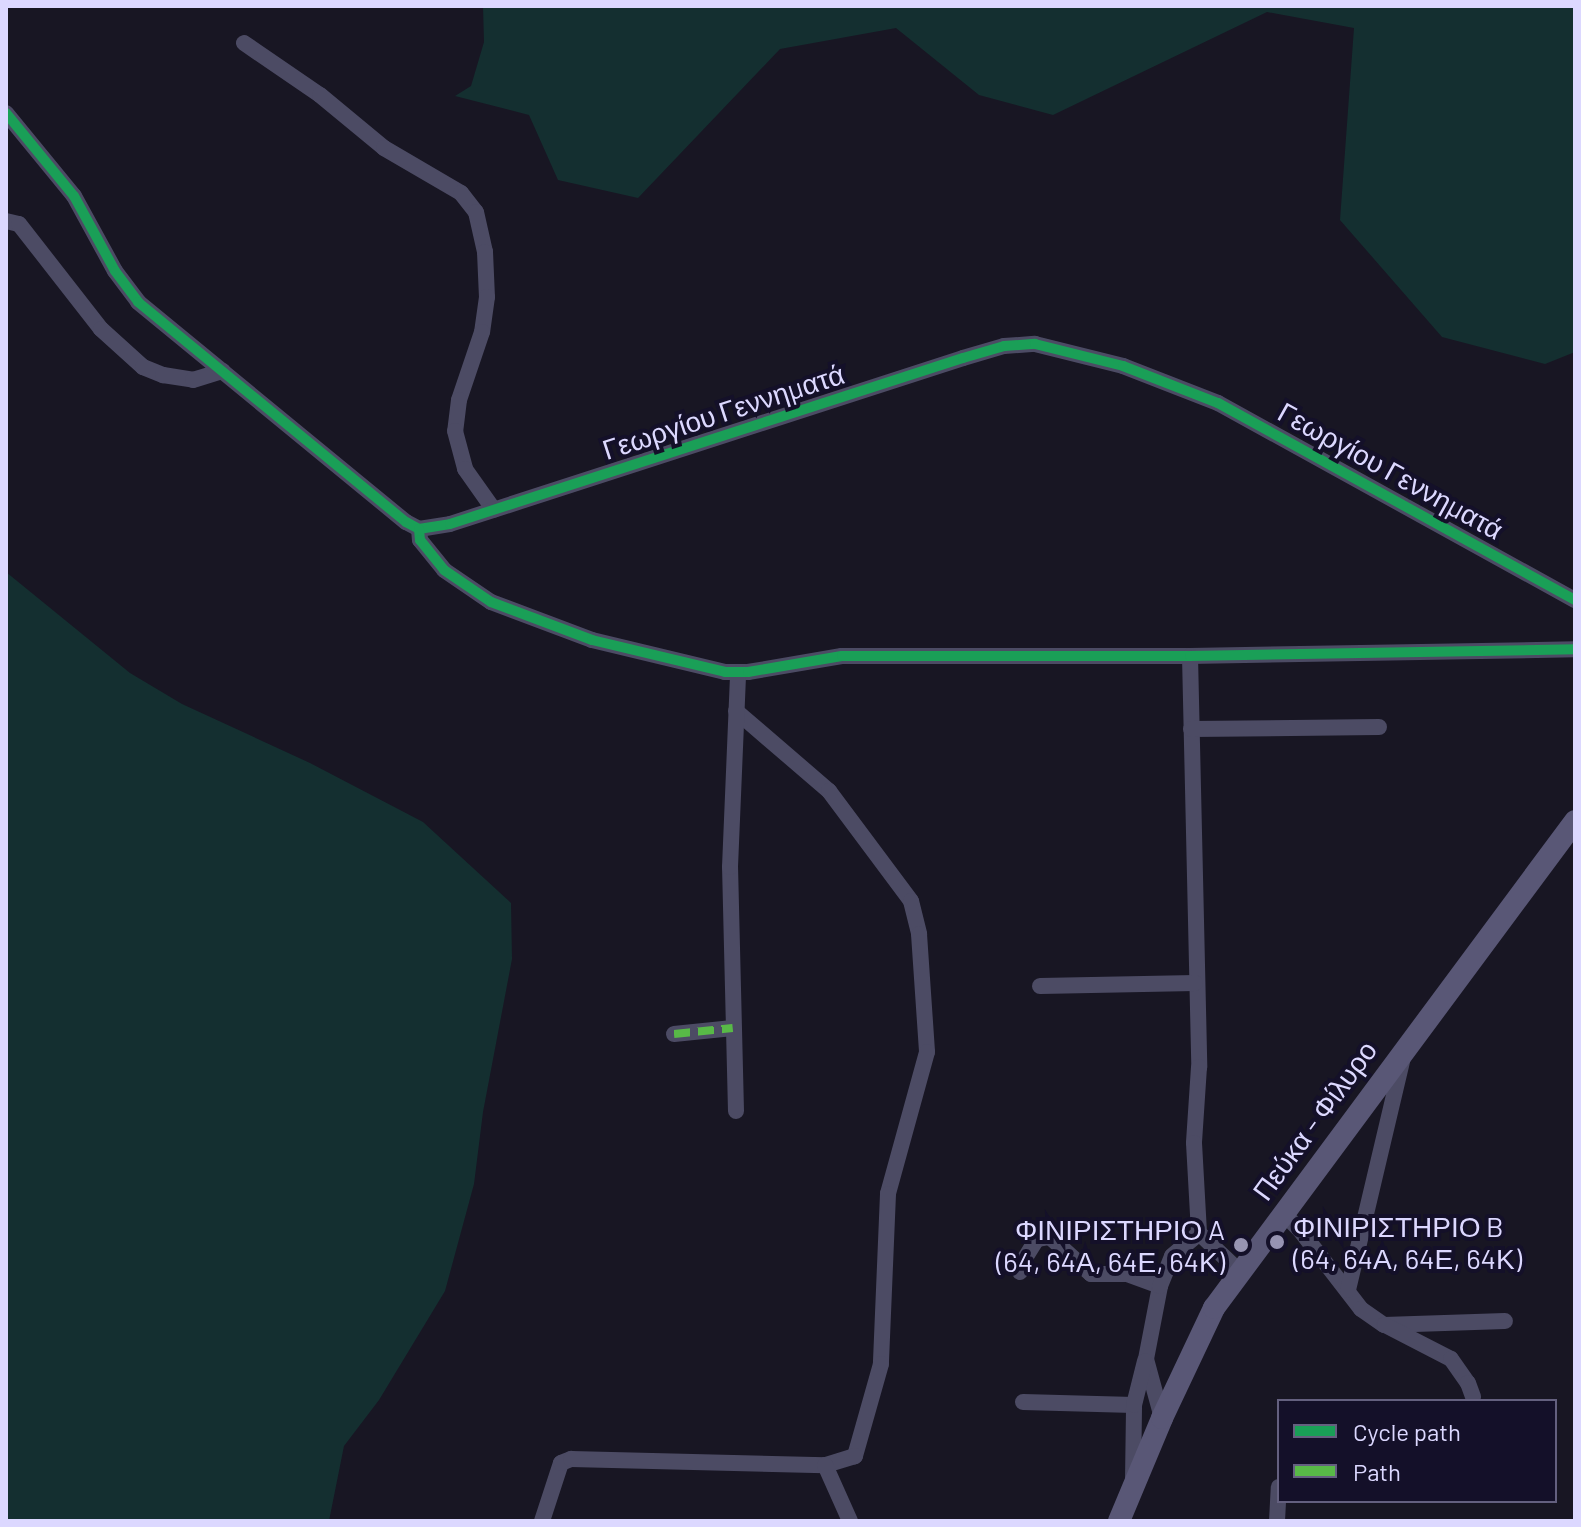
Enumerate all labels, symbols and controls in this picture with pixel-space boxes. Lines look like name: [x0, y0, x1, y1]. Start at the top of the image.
street label: Γεωργίου Γεννηματά: [598, 356, 848, 466]
street label: Γεωργίου Γεννηματά: [1273, 394, 1509, 546]
street label: Πεύκα - Φίλυρο: [1245, 1034, 1383, 1206]
place label: ΦΙΝΙΡΙΣΤΗΡΙΟ B (64, 64Α, 64Ε, 64Κ): [1293, 1209, 1522, 1275]
place label: ΦΙΝΙΡΙΣΤΗΡΙΟ A (64, 64Α, 64Ε, 64Κ): [996, 1212, 1225, 1278]
marker: ΦΙΝΙΡΙΣΤΗΡΙΟ B (64, 64Α, 64Ε, 64Κ): [1268, 1233, 1286, 1251]
marker: ΦΙΝΙΡΙΣΤΗΡΙΟ A (64, 64Α, 64Ε, 64Κ): [1232, 1236, 1250, 1254]
legend: [1277, 1399, 1557, 1503]
text: Cycle path: [1353, 1417, 1461, 1446]
text: Path: [1353, 1457, 1401, 1486]

